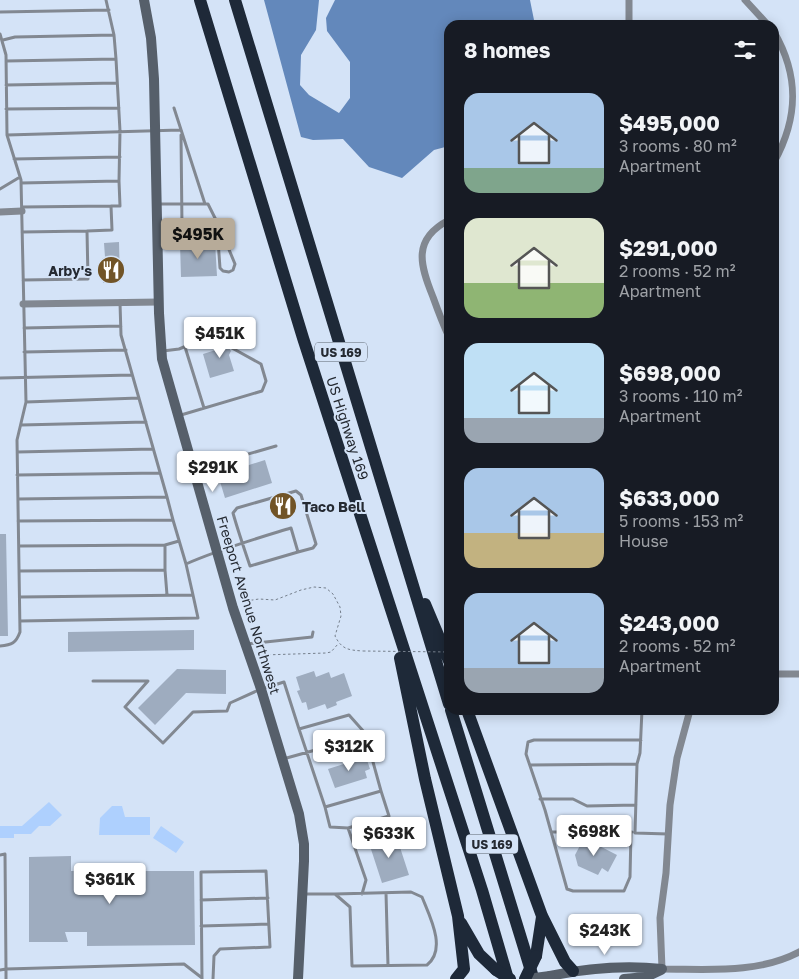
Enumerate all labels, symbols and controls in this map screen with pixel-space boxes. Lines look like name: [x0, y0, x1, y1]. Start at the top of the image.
icon: filters: [731, 36, 759, 64]
text: 8 homes: [464, 37, 551, 63]
text: $495,000: [619, 110, 720, 136]
icon: home: [504, 113, 564, 173]
text: 3 rooms · 80 m²: [619, 136, 737, 156]
text: Apartment: [619, 156, 701, 176]
pin: $495K: [163, 218, 233, 260]
text: $495K: [172, 224, 224, 244]
text: $291,000: [619, 235, 718, 261]
icon: home: [504, 238, 564, 298]
restaurant icon: Arby's: [96, 255, 126, 285]
text: 2 rooms · 52 m²: [619, 261, 735, 281]
place label: Arby's: [48, 262, 92, 279]
text: Apartment: [619, 281, 701, 301]
pin: $451K: [185, 316, 255, 359]
text: $451K: [195, 323, 245, 343]
road number: US 169: [315, 342, 367, 362]
text: $698,000: [619, 360, 721, 386]
icon: home: [504, 363, 564, 423]
street label: US Highway 169: [323, 374, 373, 482]
text: 3 rooms · 110 m²: [619, 386, 742, 406]
text: Apartment: [619, 406, 701, 426]
pin: $291K: [178, 450, 248, 493]
text: $291K: [188, 457, 238, 477]
text: $633,000: [619, 485, 720, 511]
icon: home: [504, 488, 564, 548]
restaurant icon: Taco Bell: [268, 491, 298, 521]
place label: Taco Bell: [302, 498, 366, 515]
text: 5 rooms · 153 m²: [619, 511, 743, 531]
street label: Freeport Avenue Northwest: [214, 514, 284, 696]
text: House: [619, 531, 668, 551]
text: $243,000: [619, 610, 720, 636]
icon: home: [504, 613, 564, 673]
text: 2 rooms · 52 m²: [619, 636, 735, 656]
text: Apartment: [619, 656, 701, 676]
pin: $312K: [314, 730, 384, 772]
text: $312K: [324, 736, 374, 756]
pin: $698K: [559, 814, 629, 857]
pin: $633K: [354, 816, 424, 859]
text: $698K: [568, 821, 620, 841]
text: $633K: [363, 823, 415, 843]
road number: US 169: [466, 834, 518, 854]
pin: $361K: [75, 862, 145, 905]
text: $361K: [85, 869, 135, 889]
pin: $243K: [570, 914, 640, 956]
text: $243K: [579, 920, 631, 940]

